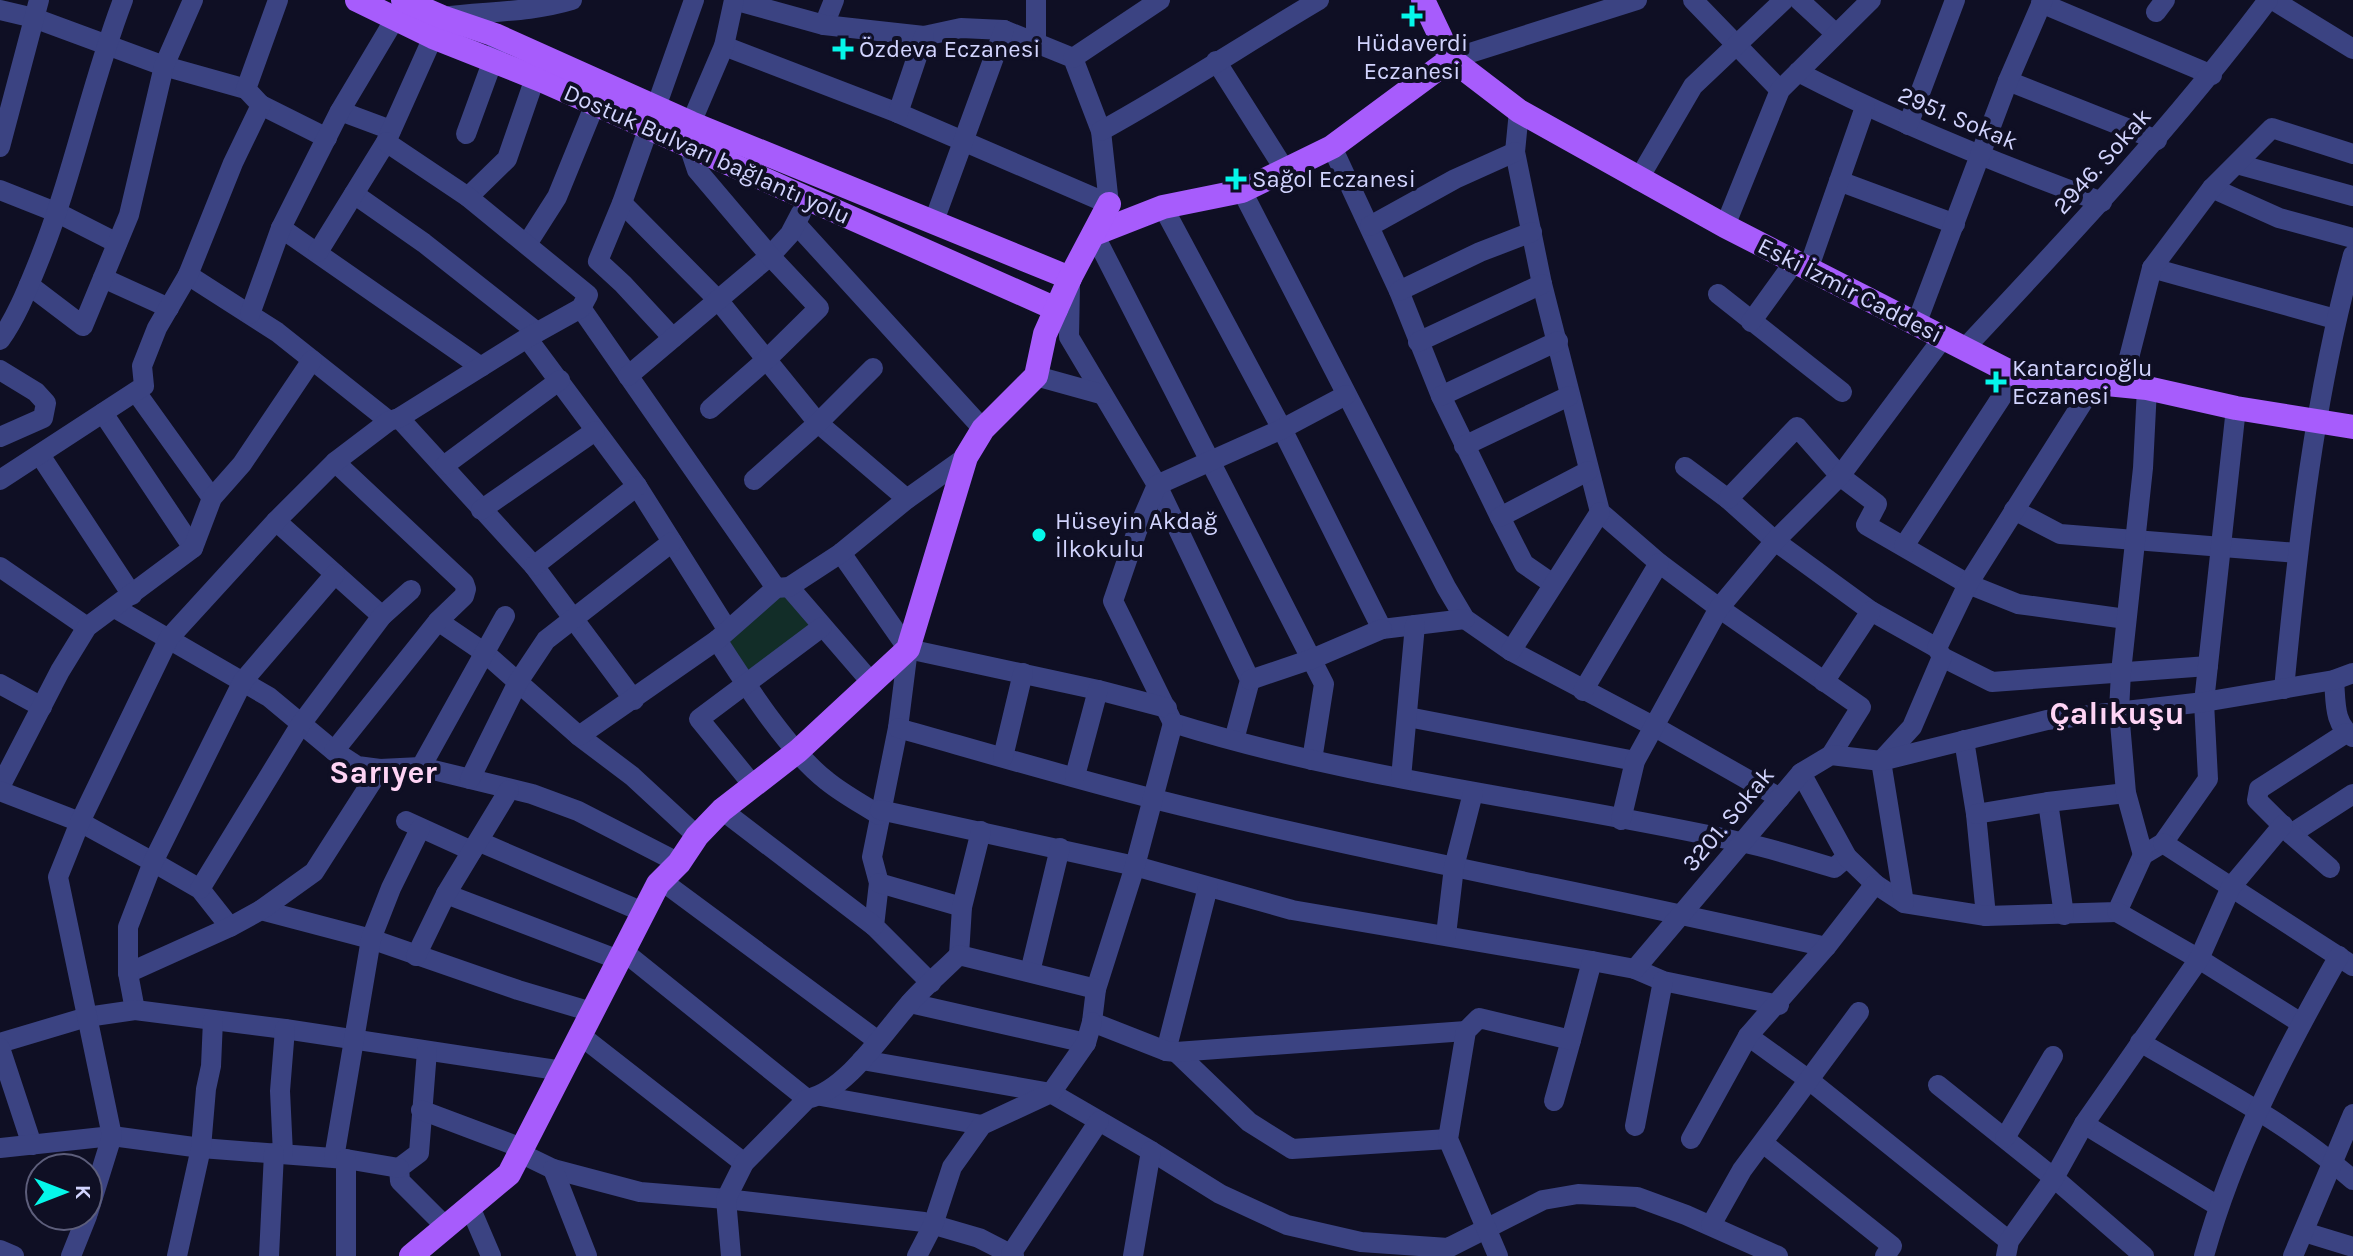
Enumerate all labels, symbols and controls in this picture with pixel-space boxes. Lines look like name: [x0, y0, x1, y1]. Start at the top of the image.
marker: Hüdaverdi Eczanesi: [1403, 7, 1421, 25]
place label: Hüdaverdi Eczanesi: [1356, 29, 1468, 85]
place label: Özdeva Eczanesi: [859, 35, 1040, 63]
marker: Özdeva Eczanesi: [834, 40, 852, 58]
street label: Dostuk Bulvarı bağlantı yolu: [560, 78, 854, 230]
street label: 2951. Sokak: [1894, 80, 2022, 156]
street label: 2946. Sokak: [2047, 102, 2157, 220]
place label: Sağol Eczanesi: [1252, 165, 1416, 193]
marker: Sağol Eczanesi: [1227, 170, 1245, 188]
street label: Eski İzmir Caddesi: [1753, 231, 1947, 349]
place label: Kantarcıoğlu Eczanesi: [2012, 354, 2153, 410]
marker: Kantarcıoğlu Eczanesi: [1987, 373, 2005, 391]
place label: Hüseyin Akdağ İlkokulu: [1055, 507, 1218, 563]
marker: Hüseyin Akdağ İlkokulu: [1030, 526, 1048, 544]
district label: Çalıkuşu: [2049, 695, 2185, 732]
district label: Sarıyer: [329, 754, 437, 791]
street label: 3201. Sokak: [1676, 761, 1780, 877]
north arrow: [24, 1152, 104, 1232]
text: K: [70, 1185, 96, 1200]

